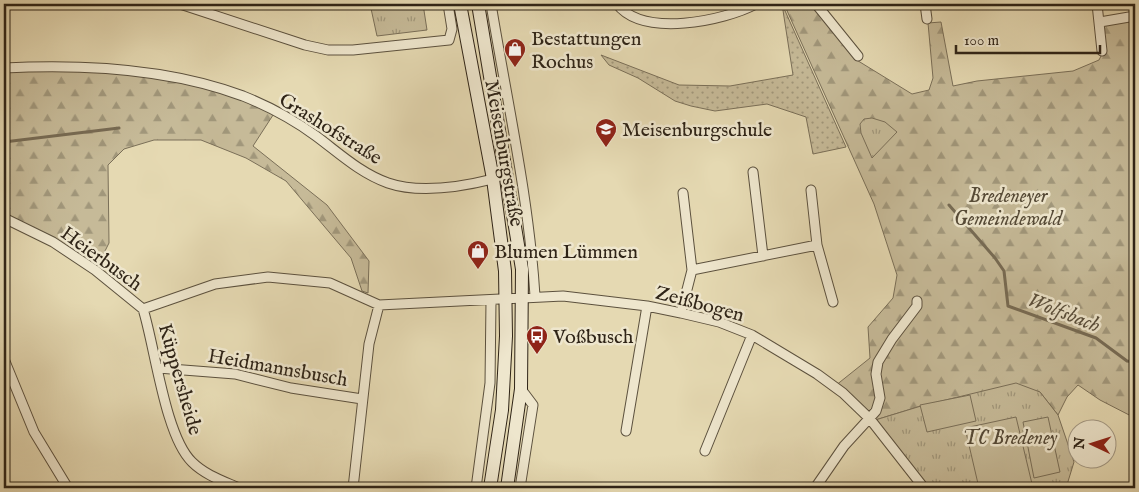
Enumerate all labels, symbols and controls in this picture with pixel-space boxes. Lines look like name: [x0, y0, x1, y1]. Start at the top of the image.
scale bar: [956, 22, 1100, 54]
place label: Bestattungen Rochus: [531, 27, 642, 75]
text: 100 m: [964, 31, 1000, 50]
shop icon: Bestattungen Rochus: [503, 37, 527, 68]
street label: Meisenburgstraße: [478, 78, 529, 229]
street label: Grashofstraße: [274, 88, 386, 171]
school or university icon: Meisenburgschule: [594, 117, 618, 148]
place label: Meisenburgschule: [622, 118, 772, 143]
park label: Bredeneyer Gemeindewald: [954, 184, 1064, 232]
street label: Heierbusch: [55, 221, 147, 297]
shop icon: Blumen Lümmen: [466, 239, 490, 270]
place label: Blumen Lümmen: [494, 240, 638, 265]
street label: Zeißbogen: [652, 281, 747, 328]
water label: Wolfsbach: [1023, 287, 1104, 340]
street label: Küppersheide: [152, 321, 207, 438]
bus stop icon: Voßbusch: [525, 324, 549, 355]
place label: Voßbusch: [552, 325, 634, 350]
street label: Heidmannsbusch: [206, 344, 350, 393]
north arrow: [1066, 420, 1116, 470]
park label: TC Bredeney: [963, 426, 1058, 451]
text: N: [1071, 436, 1089, 451]

